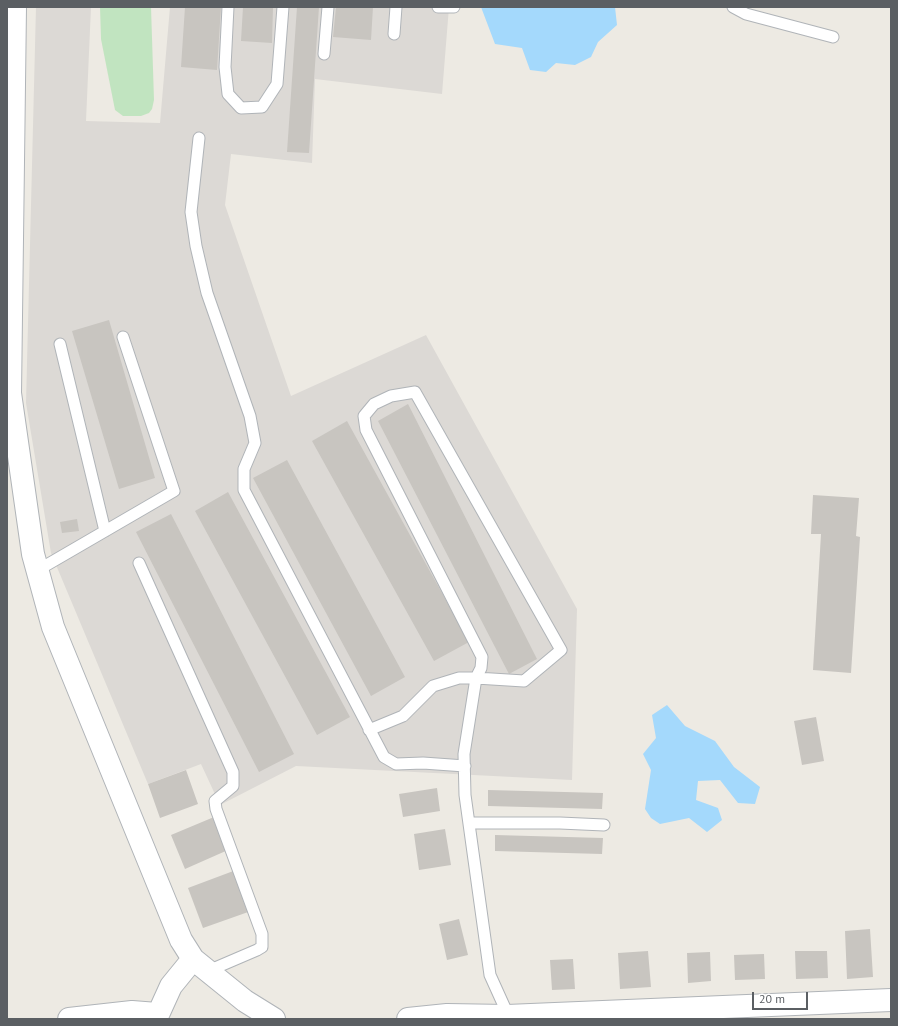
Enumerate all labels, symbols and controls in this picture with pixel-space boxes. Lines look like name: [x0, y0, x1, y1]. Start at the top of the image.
scale bar: [754, 984, 810, 1010]
text: 20 m: [759, 991, 785, 1006]

